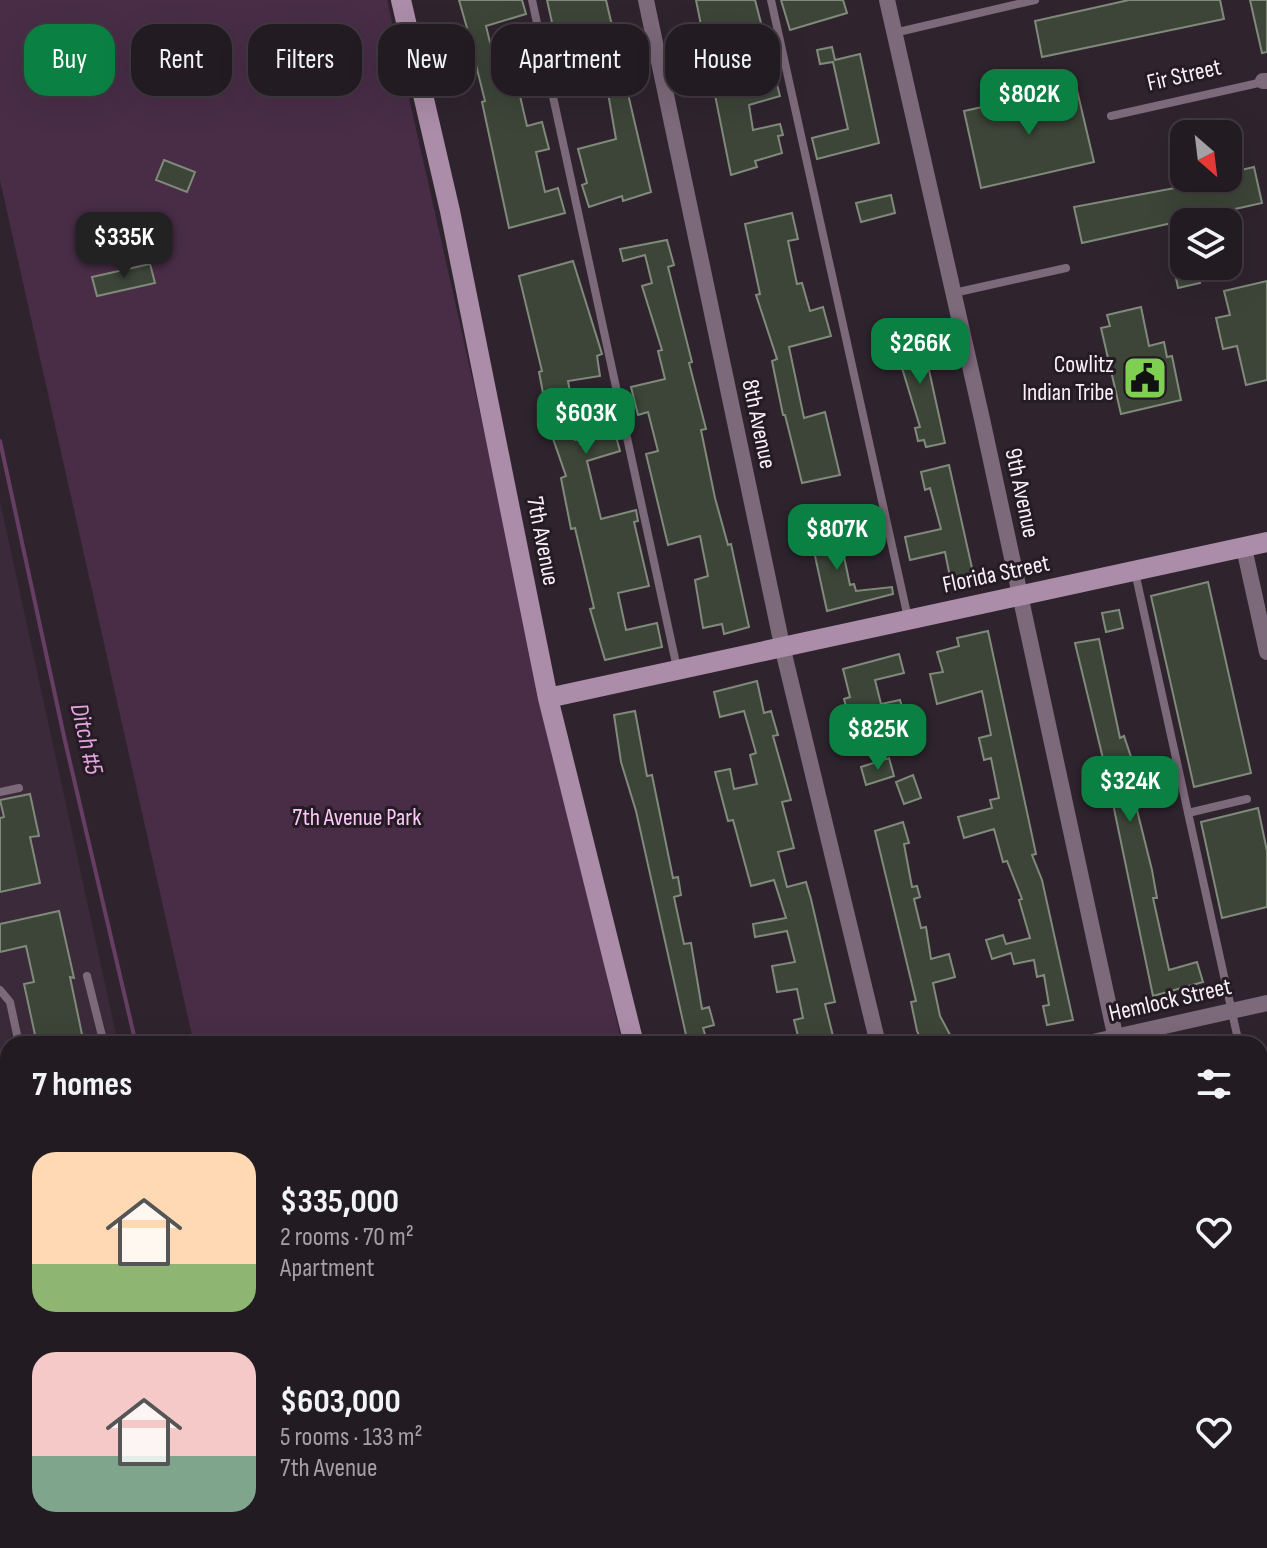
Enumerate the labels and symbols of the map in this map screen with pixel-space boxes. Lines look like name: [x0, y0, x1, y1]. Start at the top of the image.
street label: Fir Street: [1144, 52, 1224, 98]
pin: $802K: [973, 69, 1085, 137]
north arrow: [1170, 120, 1242, 192]
pin: $335K: [68, 212, 180, 280]
pin: $266K: [864, 318, 976, 386]
place label: Cowlitz Indian Tribe: [1022, 350, 1114, 407]
public building icon: Cowlitz Indian Tribe: [1121, 354, 1169, 402]
street label: 8th Avenue: [735, 377, 783, 471]
pin: $603K: [530, 388, 642, 456]
street label: 9th Avenue: [998, 446, 1046, 540]
street label: 7th Avenue: [520, 494, 566, 588]
pin: $807K: [781, 504, 893, 572]
street label: Florida Street: [940, 549, 1052, 599]
water label: Ditch #5: [63, 700, 109, 778]
pin: $825K: [822, 704, 934, 772]
pin: $324K: [1074, 756, 1186, 824]
park label: 7th Avenue Park: [293, 803, 421, 832]
street label: Hemlock Street: [1106, 972, 1234, 1028]

